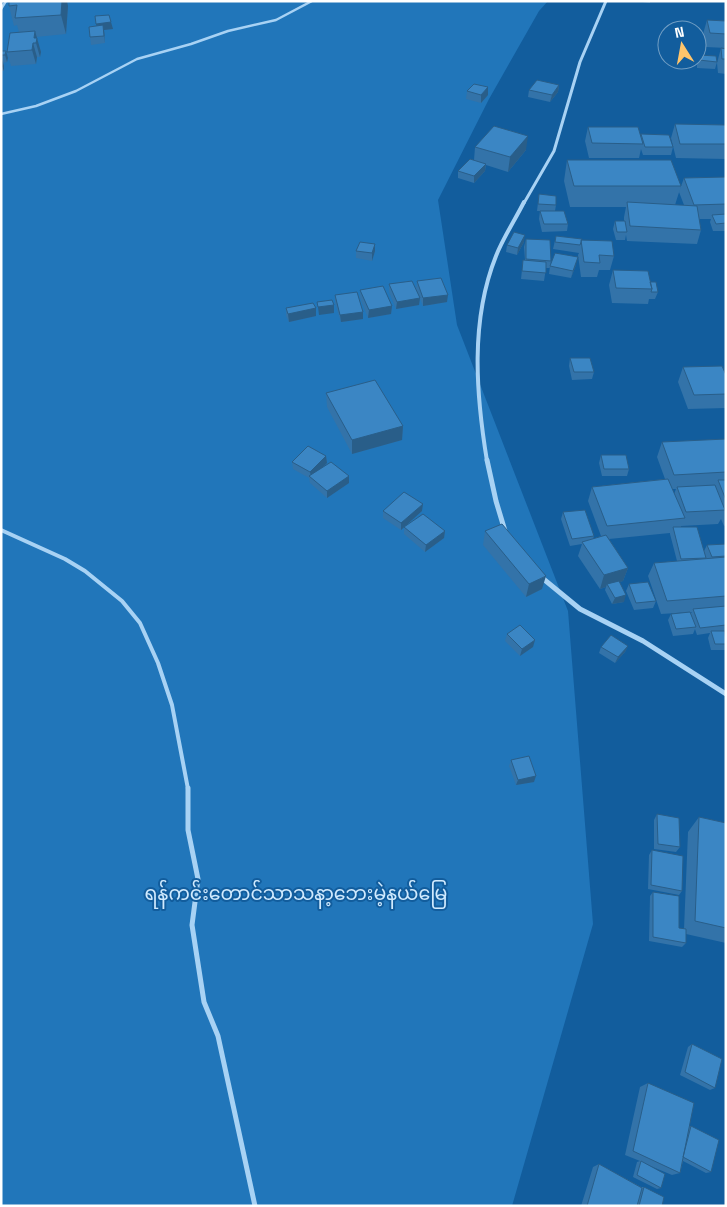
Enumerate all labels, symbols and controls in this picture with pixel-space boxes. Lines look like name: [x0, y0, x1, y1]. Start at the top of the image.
north arrow: [657, 20, 707, 70]
text: N: [673, 23, 686, 42]
park label: ရန်ကင်းတောင်သာသနာ့ဘေးမဲ့နယ်မြေ: [145, 879, 447, 909]

